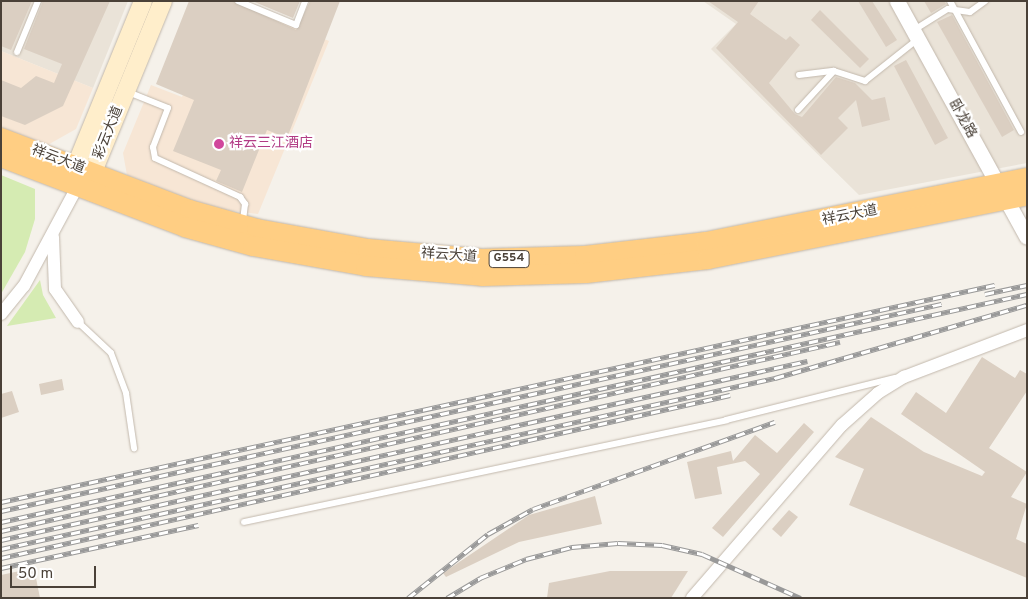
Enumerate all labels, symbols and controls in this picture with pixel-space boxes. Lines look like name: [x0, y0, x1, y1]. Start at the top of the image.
street label: 卧龙路: [944, 97, 980, 141]
street label: 彩云大道: [91, 104, 127, 162]
place label: 祥云三江酒店: [229, 136, 313, 152]
marker: 祥云三江酒店: [213, 138, 225, 150]
street label: 祥云大道: [29, 142, 87, 178]
street label: 祥云大道: [821, 202, 879, 230]
street label: 祥云大道: [420, 246, 478, 266]
road number: G554: [488, 250, 530, 268]
scale bar: [12, 556, 99, 588]
text: 50 m: [18, 565, 53, 584]

